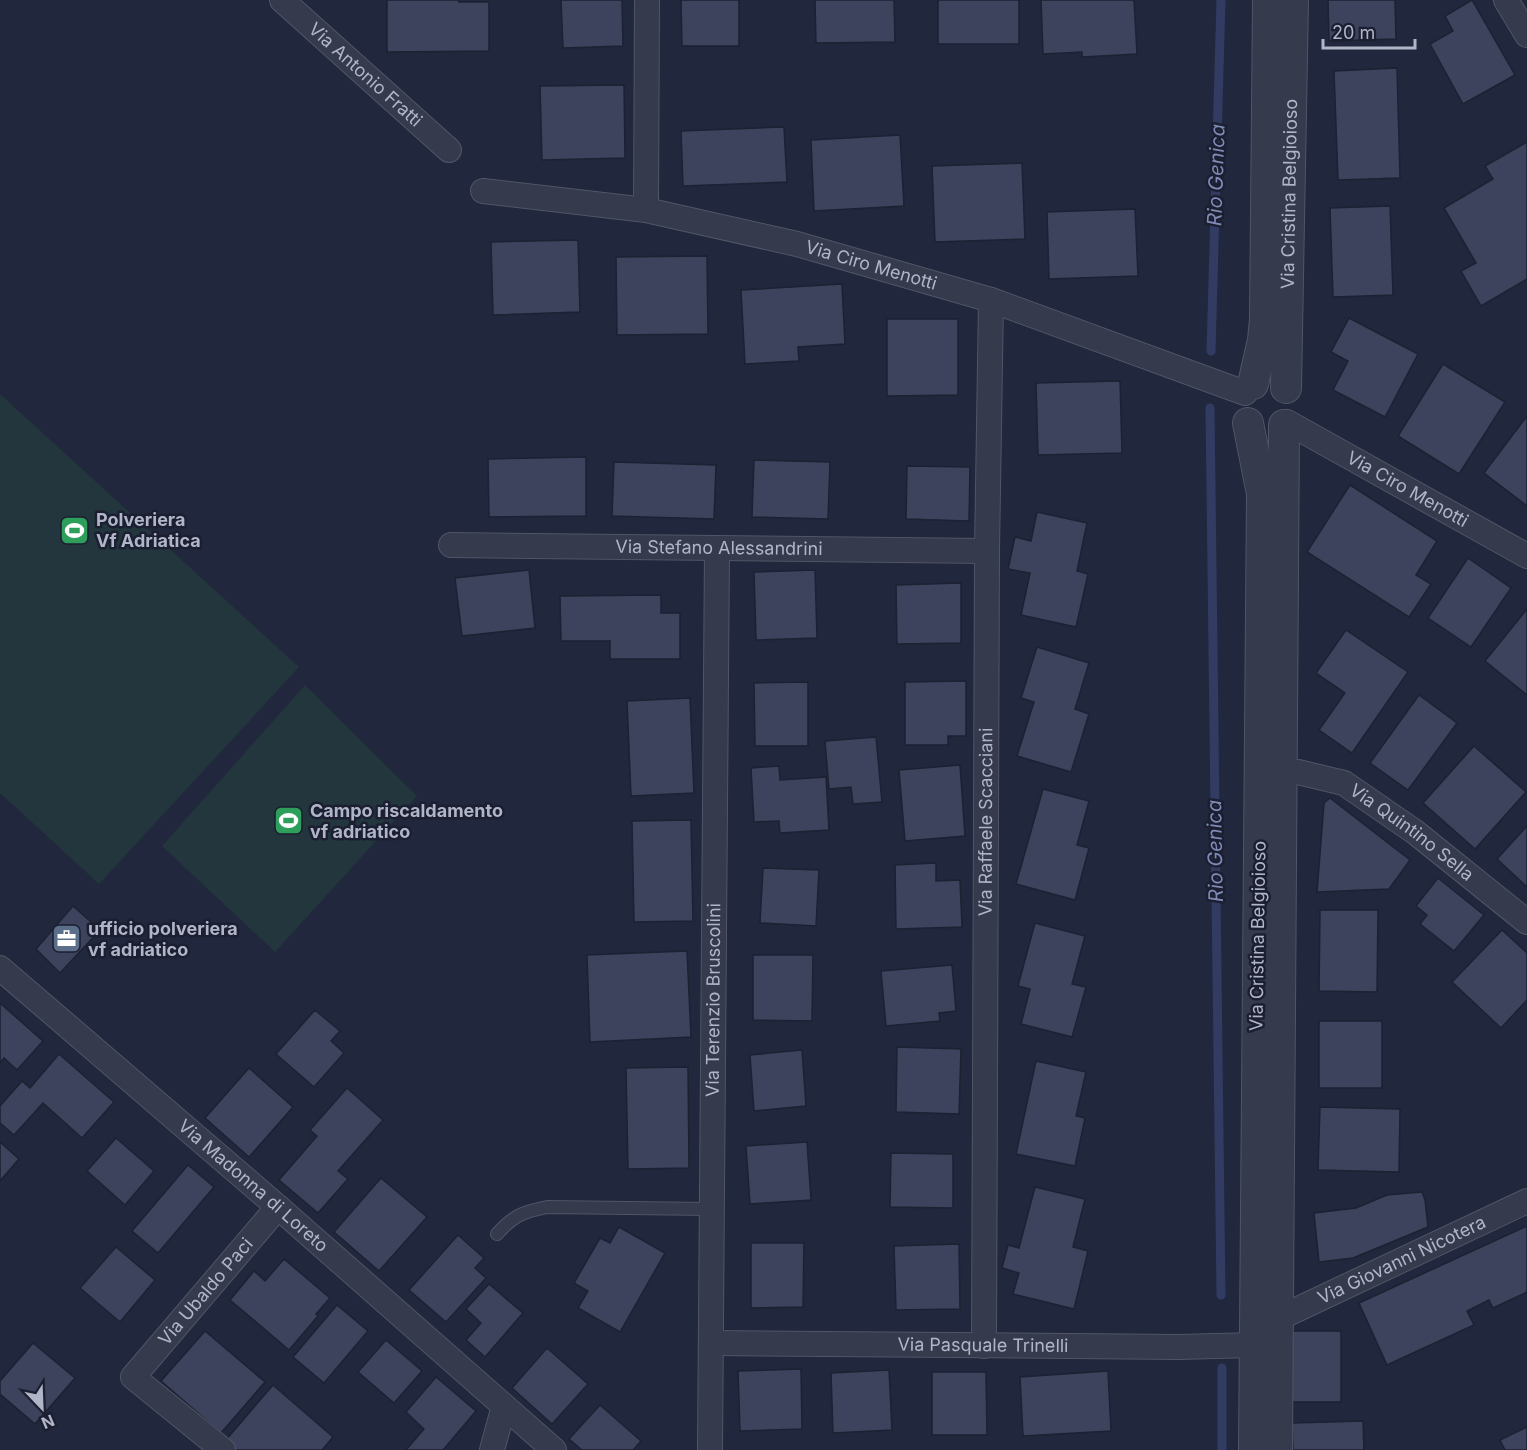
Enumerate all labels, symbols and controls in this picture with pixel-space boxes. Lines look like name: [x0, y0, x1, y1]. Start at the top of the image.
scale bar: [1323, 12, 1414, 50]
street label: Via Antonio Fratti: [305, 18, 427, 131]
text: 20 m: [1332, 22, 1375, 43]
street label: Via Cristina Belgioioso: [1277, 99, 1301, 289]
water label: Rio Genica: [1202, 124, 1230, 226]
street label: Via Ciro Menotti: [803, 236, 939, 294]
street label: Via Ciro Menotti: [1343, 447, 1472, 531]
place label: Polveriera Vf Adriatica: [96, 509, 201, 551]
sports icon: Polveriera Vf Adriatica: [59, 514, 91, 546]
street label: Via Stefano Alessandrini: [615, 536, 823, 559]
street label: Via Raffaele Scacciani: [975, 728, 996, 916]
street label: Via Quintino Sella: [1346, 779, 1478, 885]
place label: Campo riscaldamento vf adriatico: [310, 800, 503, 842]
water label: Rio Genica: [1202, 800, 1228, 902]
sports icon: Campo riscaldamento vf adriatico: [273, 805, 305, 837]
street label: Via Cristina Belgioioso: [1245, 841, 1270, 1031]
street label: Via Terenzio Bruscolini: [702, 903, 724, 1097]
place label: ufficio polveriera vf adriatico: [88, 918, 238, 960]
office icon: ufficio polveriera vf adriatico: [51, 923, 83, 955]
street label: Via Madonna di Loreto: [174, 1115, 333, 1256]
street label: Via Giovanni Nicotera: [1314, 1211, 1489, 1308]
street label: Via Ubaldo Paci: [154, 1234, 257, 1349]
street label: Via Pasquale Trinelli: [897, 1334, 1069, 1356]
north arrow: [12, 1378, 72, 1438]
text: N: [38, 1410, 57, 1433]

